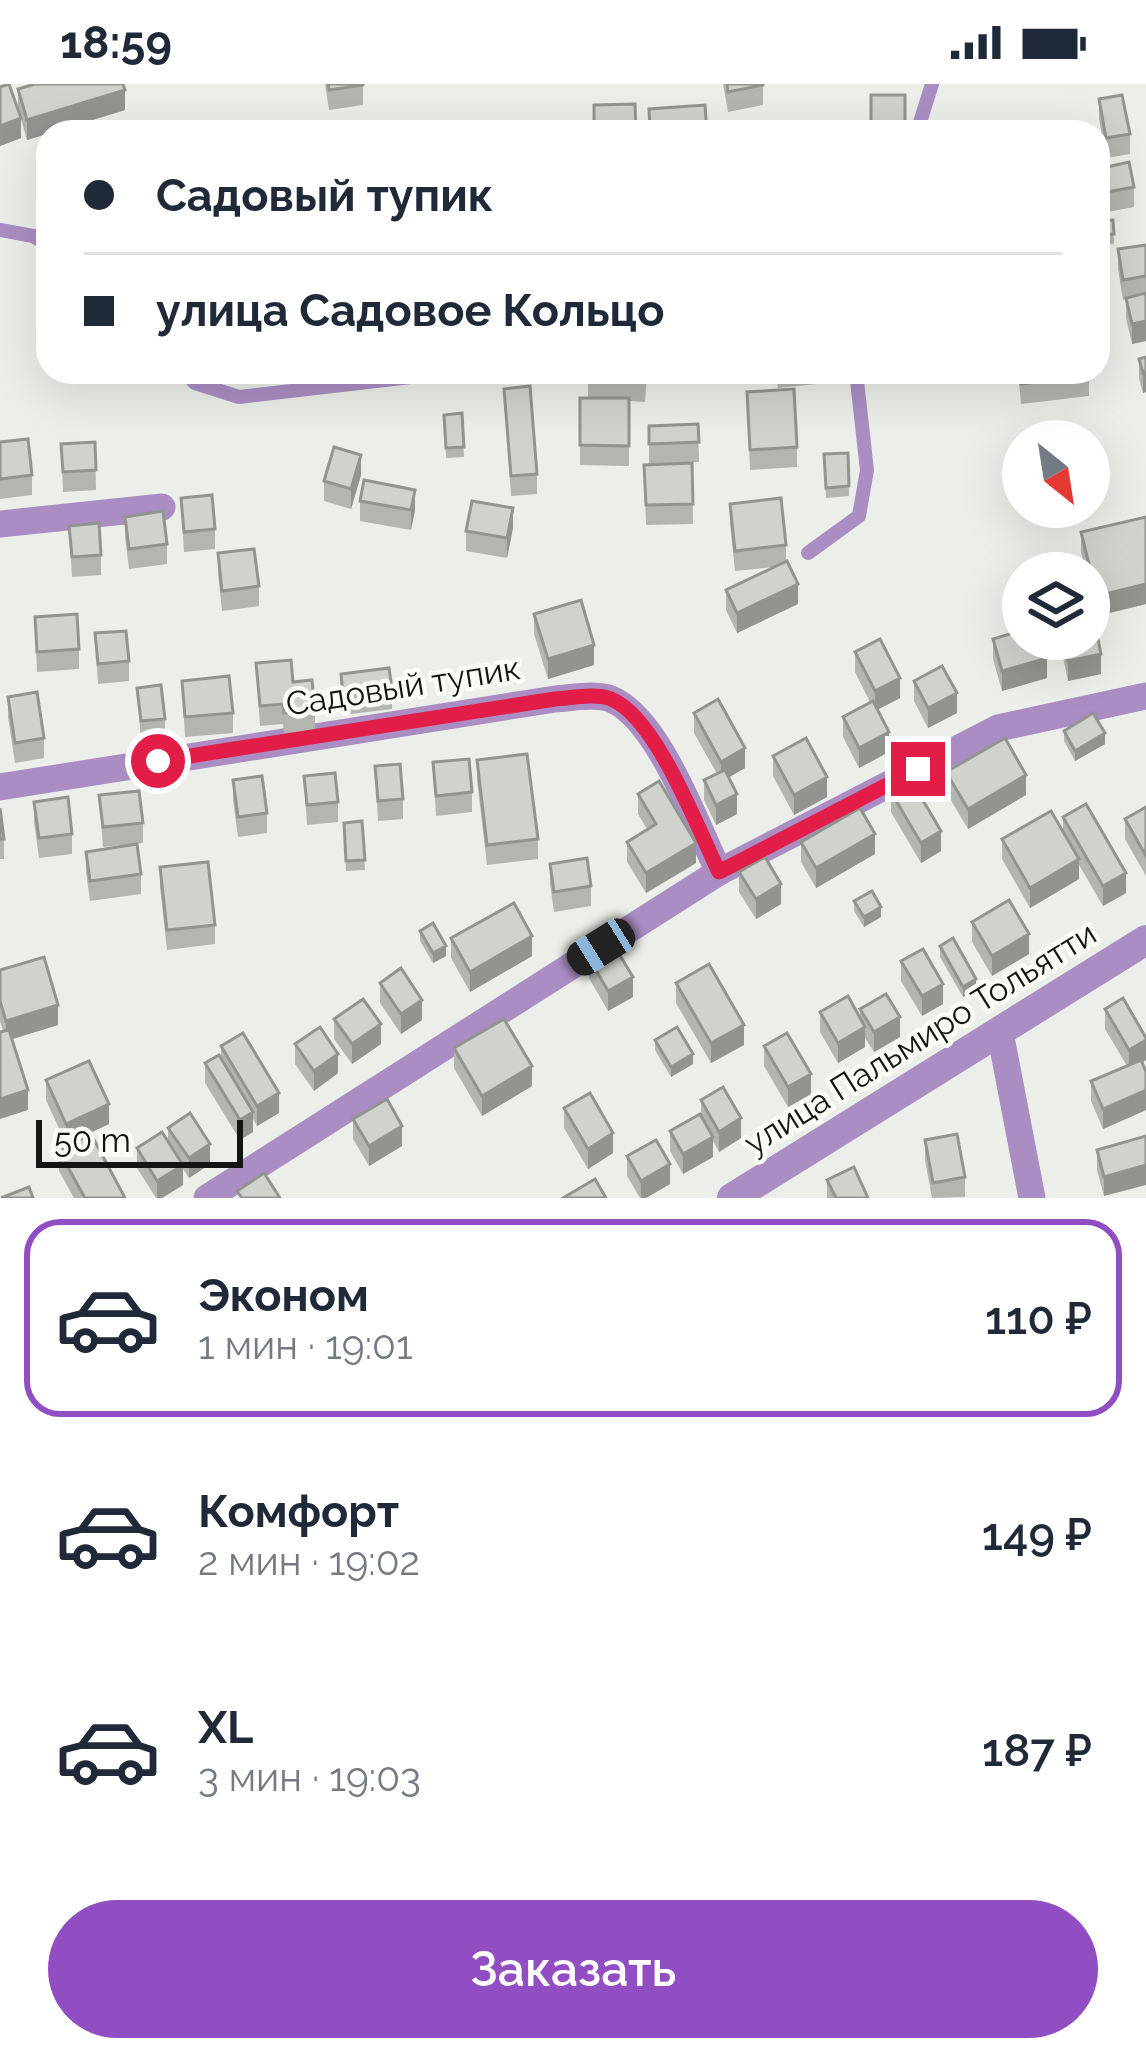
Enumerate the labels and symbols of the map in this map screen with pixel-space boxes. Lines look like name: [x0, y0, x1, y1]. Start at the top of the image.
north arrow: [1002, 420, 1110, 528]
street label: Садовый тупик: [283, 648, 523, 724]
route start: [131, 734, 185, 788]
route end: [891, 742, 945, 796]
car: [561, 913, 641, 981]
street label: улица Пальмиро Тольятти: [737, 913, 1103, 1163]
scale bar: [36, 1114, 243, 1167]

